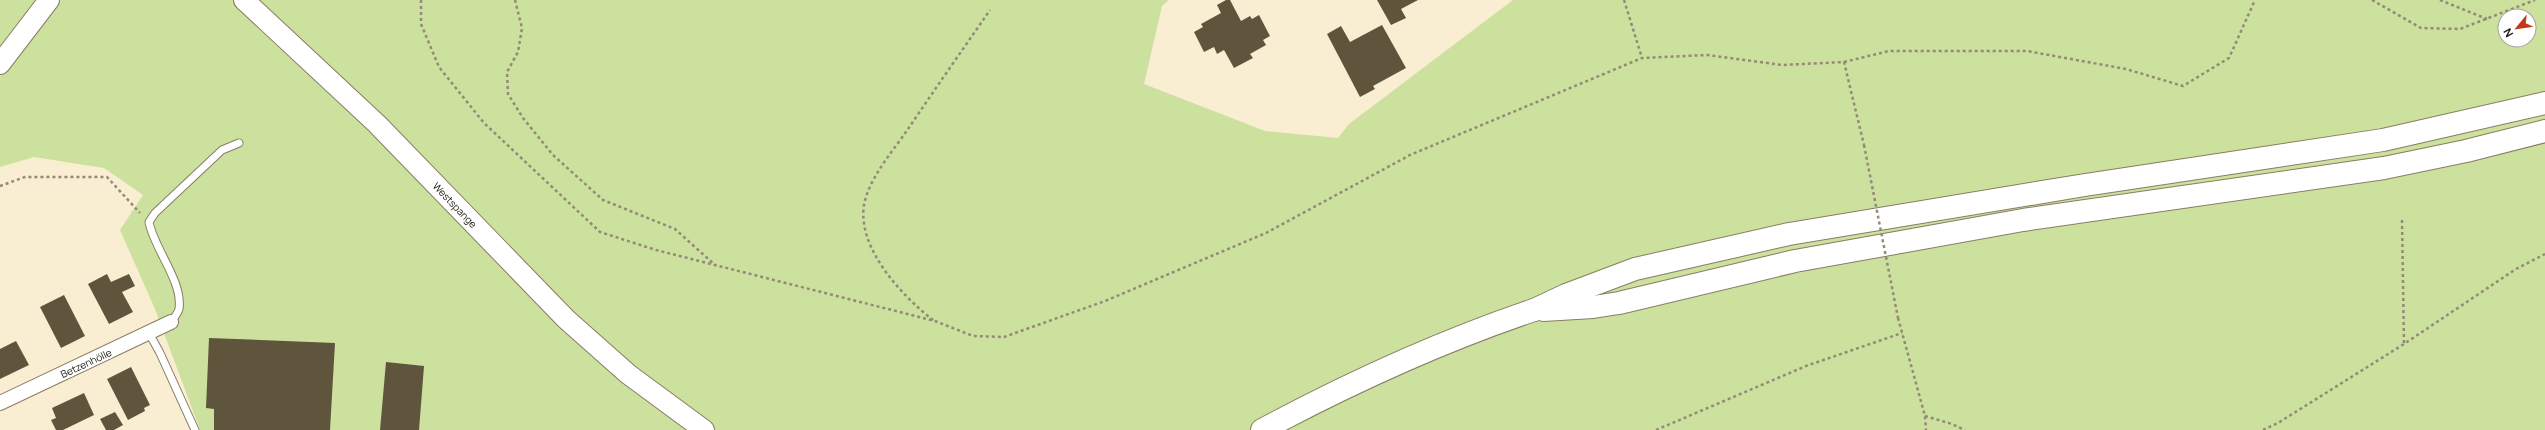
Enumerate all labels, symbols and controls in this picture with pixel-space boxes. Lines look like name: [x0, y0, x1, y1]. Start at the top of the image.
north arrow: [2497, 8, 2537, 48]
text: N: [2499, 26, 2516, 40]
street label: Westspange: [430, 179, 480, 231]
street label: Betzenhölle: [58, 345, 114, 381]

